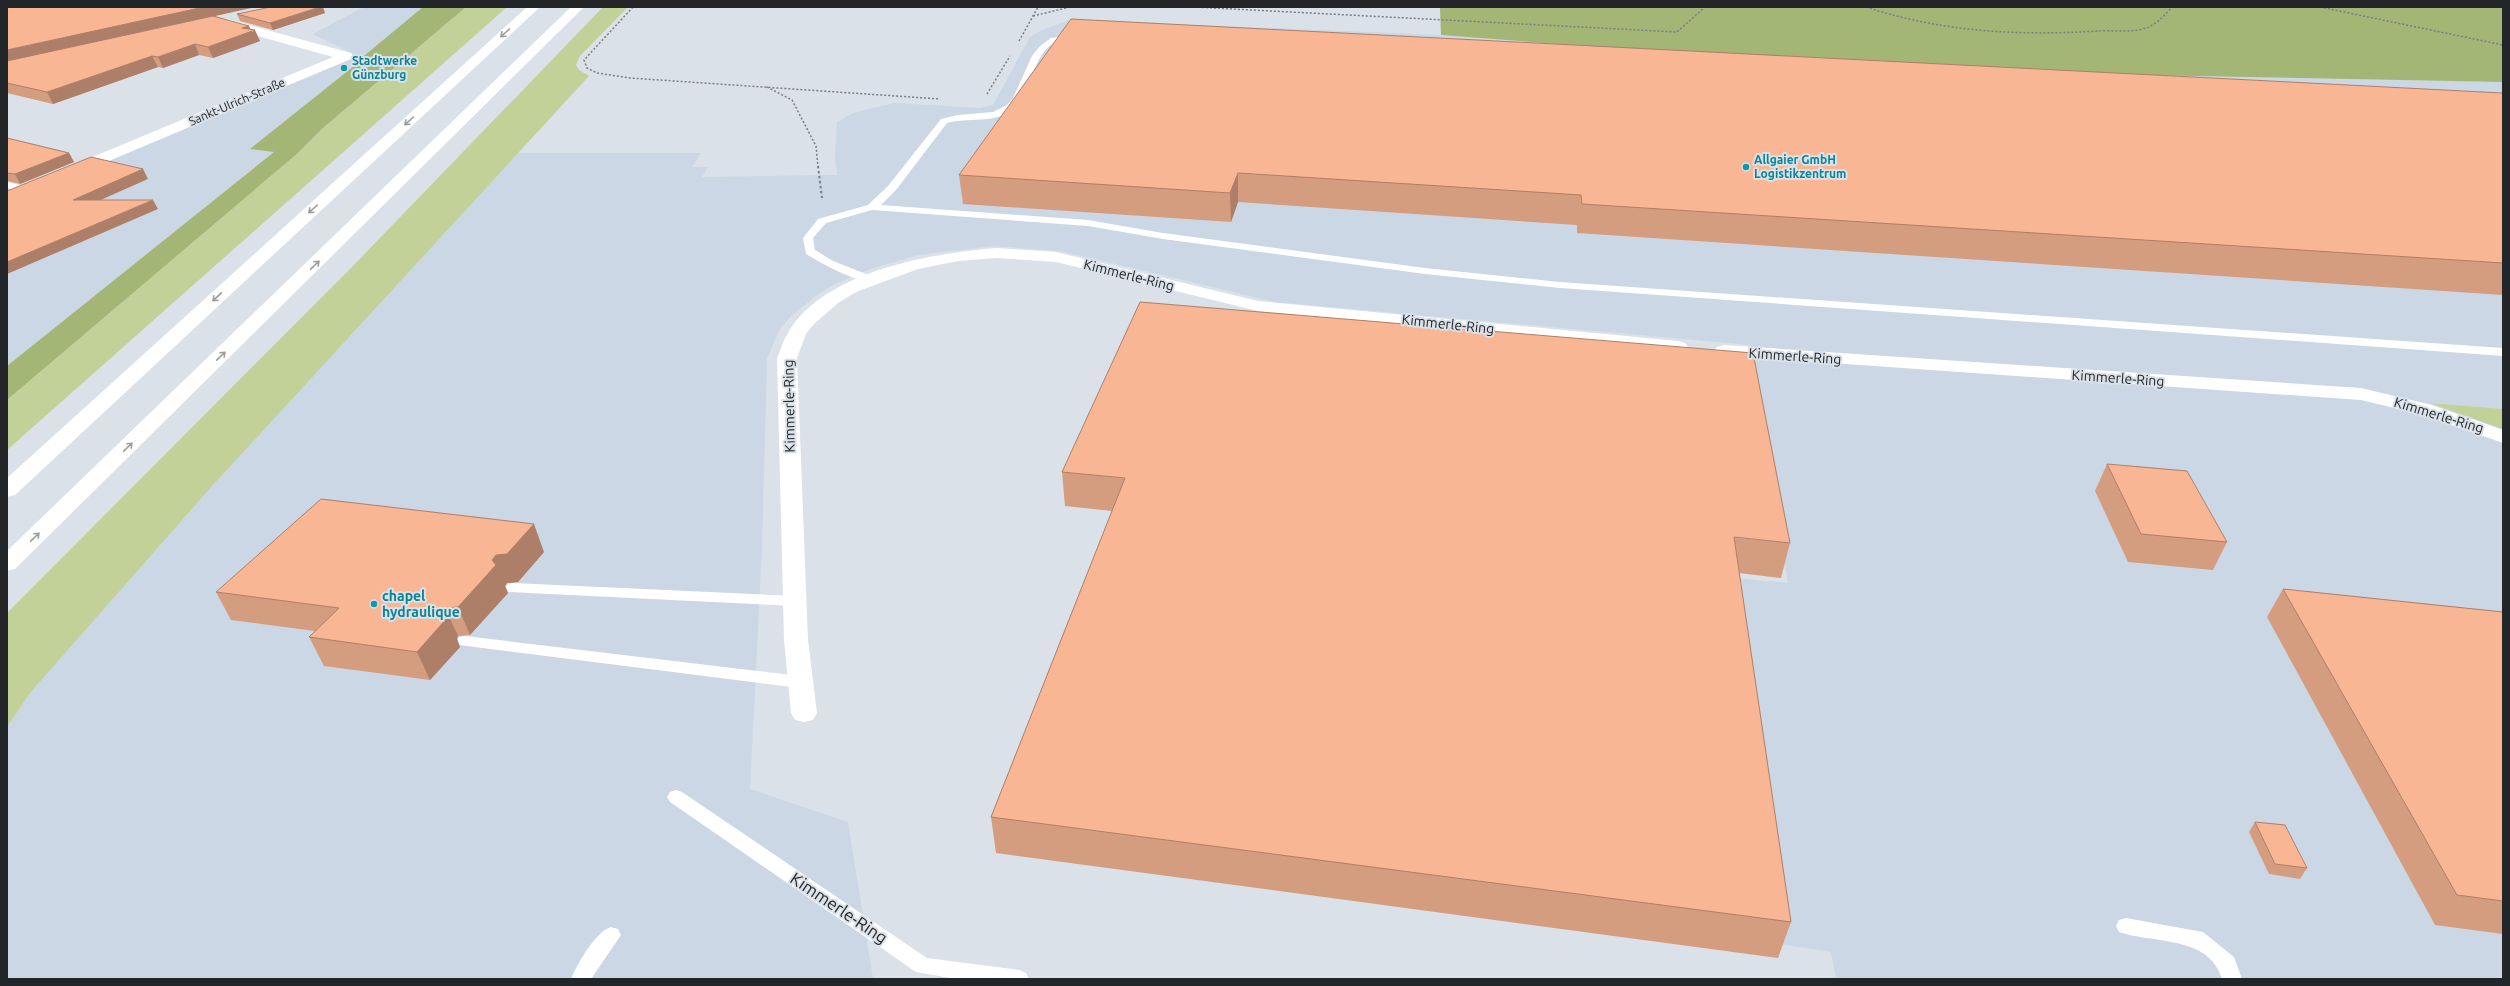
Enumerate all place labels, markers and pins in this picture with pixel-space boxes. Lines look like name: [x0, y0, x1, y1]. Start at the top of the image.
place label: Stadtwerke Günzburg: [352, 54, 417, 81]
marker: Stadtwerke Günzburg: [339, 63, 349, 73]
place label: Allgaier GmbH Logistikzentrum: [1754, 153, 1846, 180]
marker: Allgaier GmbH Logistikzentrum: [1741, 162, 1751, 172]
place label: chapel hydraulique: [382, 588, 460, 620]
marker: chapel hydraulique: [369, 599, 379, 609]

